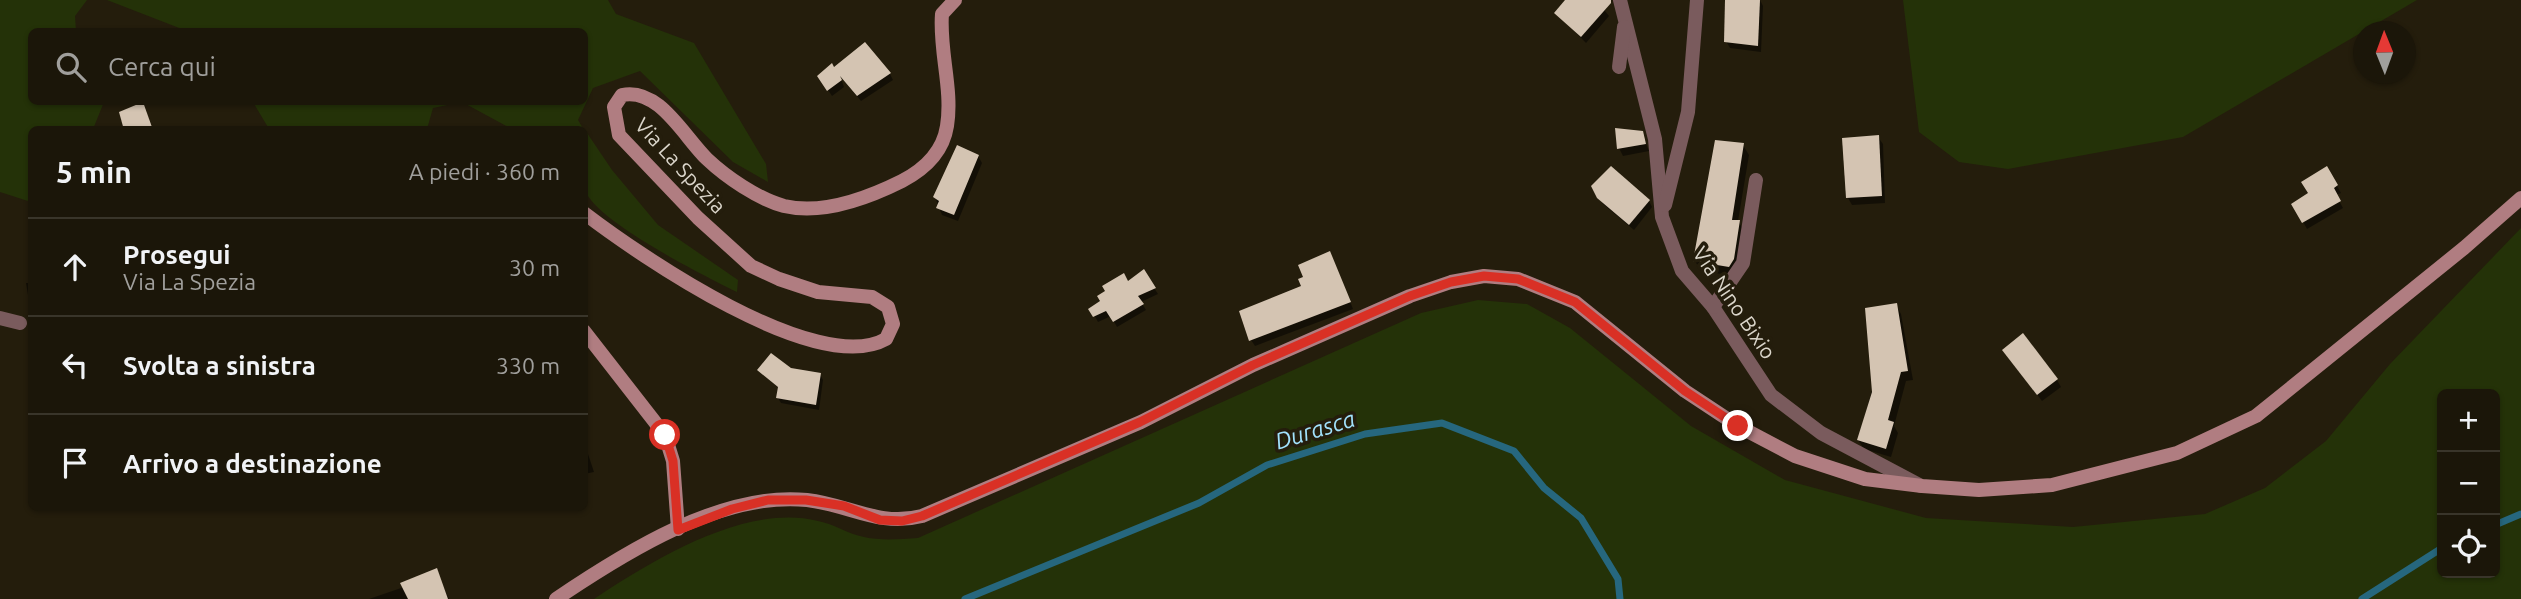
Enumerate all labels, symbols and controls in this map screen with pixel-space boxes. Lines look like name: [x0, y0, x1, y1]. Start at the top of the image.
north arrow: [2353, 21, 2416, 84]
search box: [28, 28, 588, 105]
icon: search: [52, 48, 90, 86]
text: Cerca qui: [108, 52, 216, 81]
street label: Via La Spezia: [631, 113, 731, 218]
text: 5 min: [56, 155, 132, 189]
text: A piedi · 360 m: [409, 159, 560, 184]
text: Prosegui: [123, 240, 231, 269]
street label: Via Nino Bixio: [1688, 242, 1781, 363]
icon: ahead: [56, 248, 94, 286]
text: 30 m: [509, 255, 560, 280]
text: Via La Spezia: [123, 269, 256, 294]
icon: left: [56, 346, 94, 384]
text: Svolta a sinistra: [123, 351, 316, 380]
text: 330 m: [496, 353, 560, 378]
map controls: [2437, 389, 2500, 578]
button: +: [2437, 389, 2500, 452]
water label: Durasca: [1272, 406, 1358, 453]
route end: [1722, 410, 1753, 441]
route start: [649, 419, 680, 450]
icon: arrive: [56, 444, 94, 482]
text: Arrivo a destinazione: [123, 449, 382, 478]
button: −: [2437, 452, 2500, 515]
button: locate: [2437, 515, 2500, 578]

